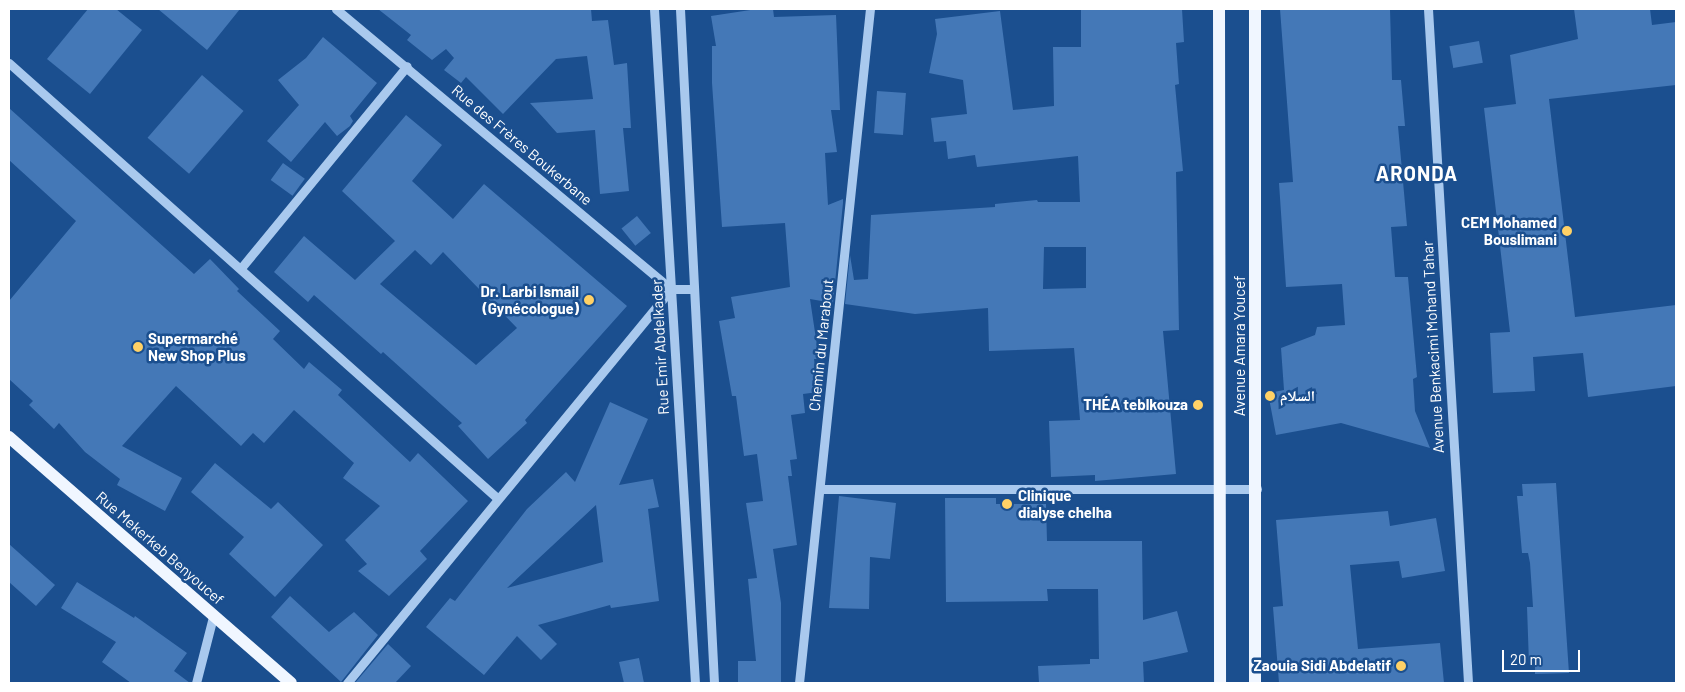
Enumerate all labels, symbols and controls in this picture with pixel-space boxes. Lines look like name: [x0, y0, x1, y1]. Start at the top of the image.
street label: Rue des Frères Boukerbane: [448, 81, 596, 209]
district label: ARONDA: [1375, 161, 1459, 185]
place label: CEM Mohamed Bouslimani: [1461, 213, 1557, 248]
marker: CEM Mohamed Bouslimani: [1561, 225, 1573, 237]
street label: Avenue Benkacimi Mohand Tahar: [1418, 240, 1448, 454]
street label: Avenue Amara Youcef: [1231, 276, 1249, 416]
street label: Chemin du Marabout: [805, 278, 837, 412]
street label: Rue Emir Abdelkader: [647, 279, 673, 415]
place label: Dr. Larbi Ismail (Gynécologue): [481, 282, 579, 317]
marker: Dr. Larbi Ismail (Gynécologue): [583, 294, 595, 306]
place label: Supermarché New Shop Plus: [148, 329, 246, 364]
marker: Supermarché New Shop Plus: [132, 341, 144, 353]
place label: السلام: [1280, 387, 1315, 405]
marker: السلام: [1264, 390, 1276, 402]
place label: THÉA teblkouza: [1083, 396, 1188, 414]
marker: THÉA teblkouza: [1192, 399, 1204, 411]
place label: Clinique dialyse chelha: [1018, 486, 1112, 521]
street label: Rue Mekerkeb Benyoucef: [92, 488, 228, 608]
marker: Clinique dialyse chelha: [1000, 497, 1014, 511]
scale bar: [1505, 640, 1582, 672]
text: 20 m: [1510, 650, 1542, 668]
place label: Zaouia Sidi Abdelatif: [1253, 657, 1391, 675]
marker: Zaouia Sidi Abdelatif: [1395, 660, 1407, 672]

